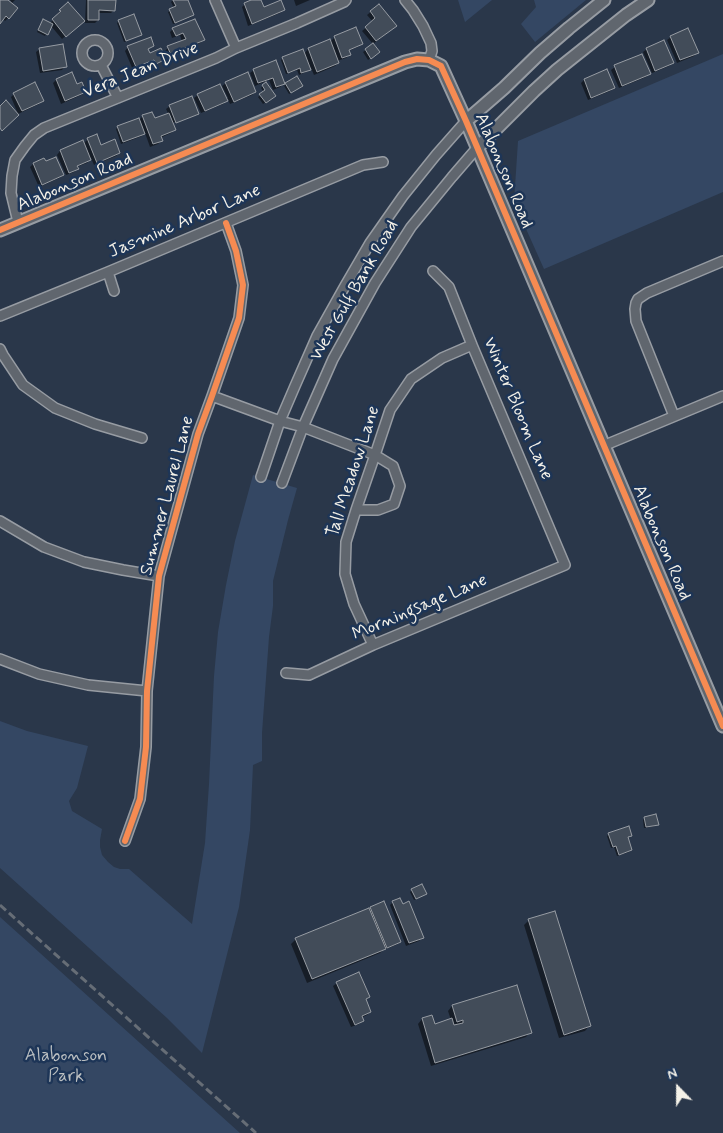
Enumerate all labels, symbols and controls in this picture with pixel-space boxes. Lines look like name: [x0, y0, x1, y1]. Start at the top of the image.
street label: Vera Jean Drive: [80, 38, 202, 104]
street label: Alabonson Road: [469, 110, 537, 232]
street label: Alabonson Road: [14, 149, 136, 217]
street label: Jasmine Arbor Lane: [106, 180, 264, 264]
street label: West Gulf Bank Road: [306, 217, 404, 365]
street label: Winter Bloom Lane: [477, 334, 557, 484]
street label: Tall Meadow Lane: [323, 403, 385, 541]
street label: Summer Laurel Lane: [136, 414, 200, 578]
street label: Alabonson Road: [627, 482, 695, 604]
street label: Morningsage Lane: [349, 570, 491, 646]
park label: Alabonson Park: [25, 1045, 107, 1088]
north arrow: [653, 1063, 703, 1113]
text: N: [665, 1064, 680, 1084]

